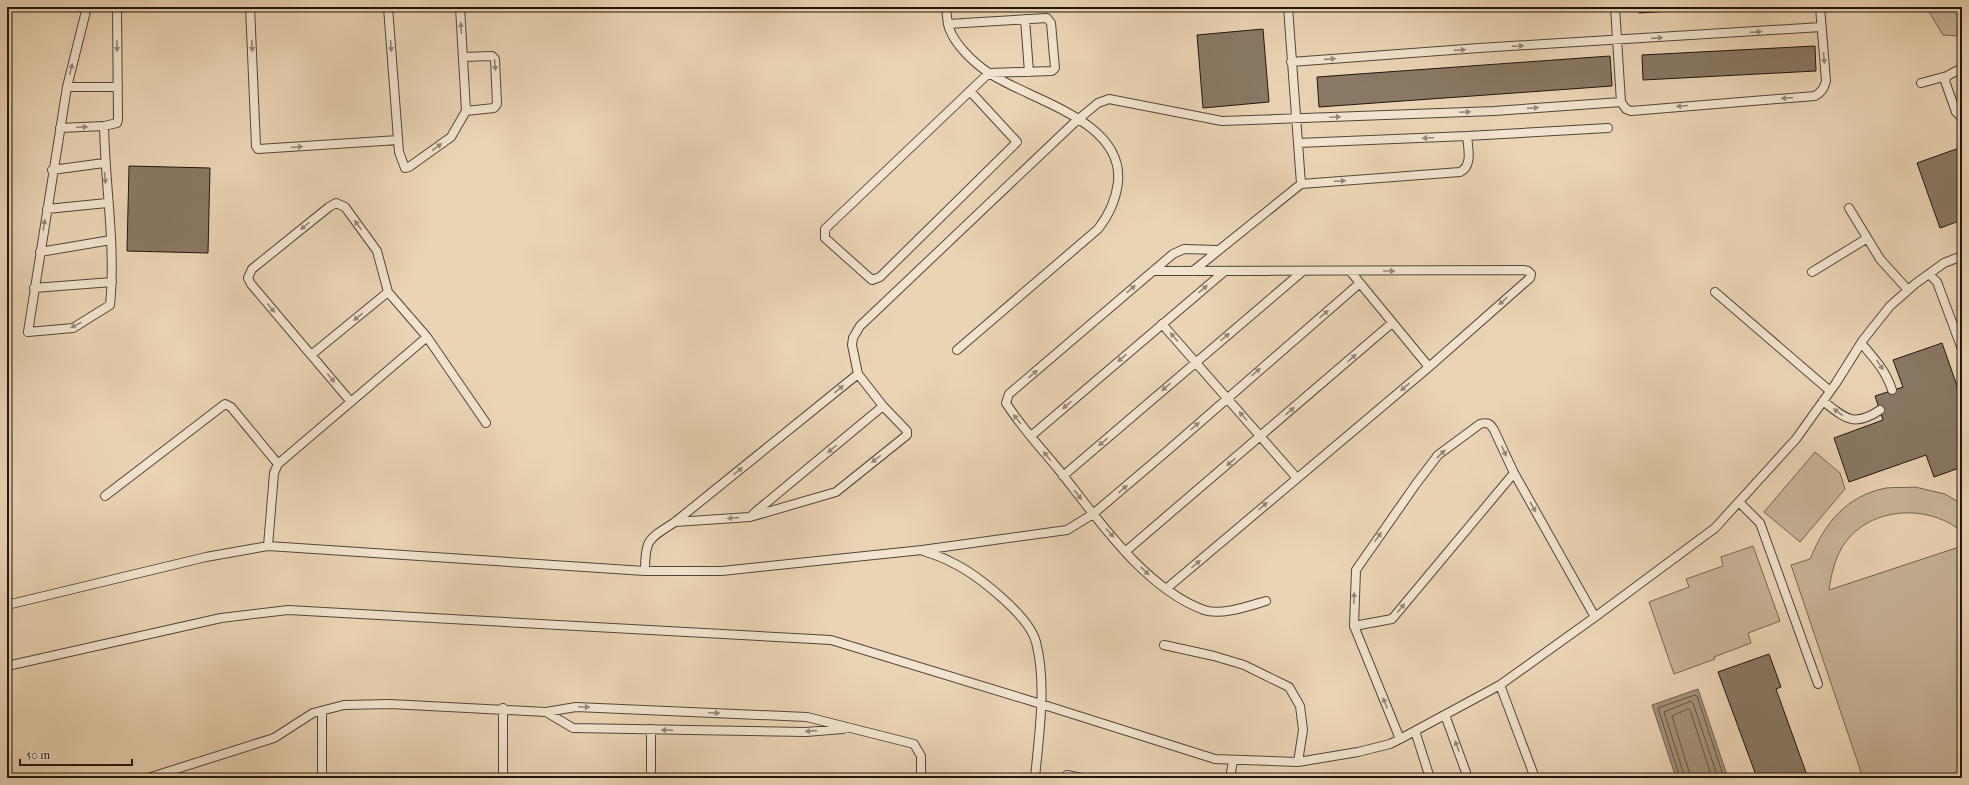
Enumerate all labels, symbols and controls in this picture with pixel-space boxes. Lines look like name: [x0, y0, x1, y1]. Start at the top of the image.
one-way arrow: [458, 22, 465, 34]
one-way arrow: [1750, 28, 1762, 35]
one-way arrow: [1651, 35, 1663, 42]
one-way arrow: [114, 40, 120, 53]
one-way arrow: [248, 40, 255, 52]
one-way arrow: [388, 40, 395, 52]
one-way arrow: [1512, 43, 1524, 50]
one-way arrow: [1454, 46, 1466, 53]
one-way arrow: [1820, 52, 1827, 64]
one-way arrow: [1324, 56, 1336, 63]
one-way arrow: [492, 59, 498, 71]
one-way arrow: [69, 63, 75, 75]
one-way arrow: [1781, 94, 1793, 101]
one-way arrow: [1676, 103, 1688, 110]
one-way arrow: [1527, 105, 1539, 112]
one-way arrow: [1459, 108, 1471, 115]
one-way arrow: [1329, 114, 1342, 120]
one-way arrow: [76, 123, 88, 130]
one-way arrow: [1421, 135, 1434, 141]
one-way arrow: [291, 143, 303, 150]
one-way arrow: [432, 143, 443, 151]
one-way arrow: [102, 172, 109, 184]
one-way arrow: [1334, 178, 1346, 185]
one-way arrow: [41, 219, 47, 231]
one-way arrow: [354, 220, 362, 230]
one-way arrow: [300, 222, 311, 231]
one-way arrow: [1383, 268, 1396, 274]
one-way arrow: [1126, 284, 1137, 293]
one-way arrow: [1197, 285, 1208, 294]
one-way arrow: [1498, 297, 1509, 306]
one-way arrow: [267, 303, 276, 314]
one-way arrow: [1319, 309, 1329, 318]
one-way arrow: [353, 313, 363, 321]
one-way arrow: [71, 322, 82, 328]
one-way arrow: [1169, 331, 1178, 342]
one-way arrow: [1220, 332, 1231, 341]
one-way arrow: [1347, 353, 1358, 362]
one-way arrow: [1117, 354, 1128, 363]
one-way arrow: [1876, 359, 1883, 371]
one-way arrow: [1251, 368, 1262, 377]
one-way arrow: [1028, 369, 1038, 378]
one-way arrow: [326, 373, 335, 384]
one-way arrow: [1400, 382, 1411, 391]
one-way arrow: [1161, 383, 1172, 392]
one-way arrow: [834, 384, 844, 393]
one-way arrow: [1062, 401, 1072, 410]
one-way arrow: [1285, 406, 1295, 416]
one-way arrow: [1832, 408, 1843, 416]
one-way arrow: [1239, 412, 1248, 421]
one-way arrow: [1013, 413, 1022, 424]
one-way arrow: [1190, 422, 1200, 431]
one-way arrow: [1098, 437, 1109, 446]
one-way arrow: [826, 444, 837, 453]
one-way arrow: [1501, 446, 1507, 457]
one-way arrow: [1436, 449, 1446, 458]
one-way arrow: [1043, 450, 1052, 461]
one-way arrow: [871, 455, 882, 464]
one-way arrow: [1226, 457, 1236, 466]
one-way arrow: [733, 466, 743, 475]
one-way arrow: [1117, 484, 1128, 493]
one-way arrow: [1074, 489, 1082, 500]
one-way arrow: [1258, 501, 1269, 510]
one-way arrow: [1530, 501, 1536, 513]
one-way arrow: [726, 515, 739, 521]
one-way arrow: [1105, 527, 1114, 538]
one-way arrow: [1374, 532, 1382, 543]
one-way arrow: [1190, 559, 1201, 568]
one-way arrow: [1140, 566, 1150, 576]
one-way arrow: [1351, 591, 1357, 604]
one-way arrow: [1397, 603, 1406, 613]
one-way arrow: [1382, 696, 1388, 708]
one-way arrow: [578, 704, 591, 710]
one-way arrow: [708, 710, 721, 716]
one-way arrow: [660, 727, 673, 733]
one-way arrow: [805, 728, 817, 735]
one-way arrow: [1453, 740, 1459, 752]
scale bar: [20, 741, 132, 767]
text: 50 m: [26, 748, 50, 762]

